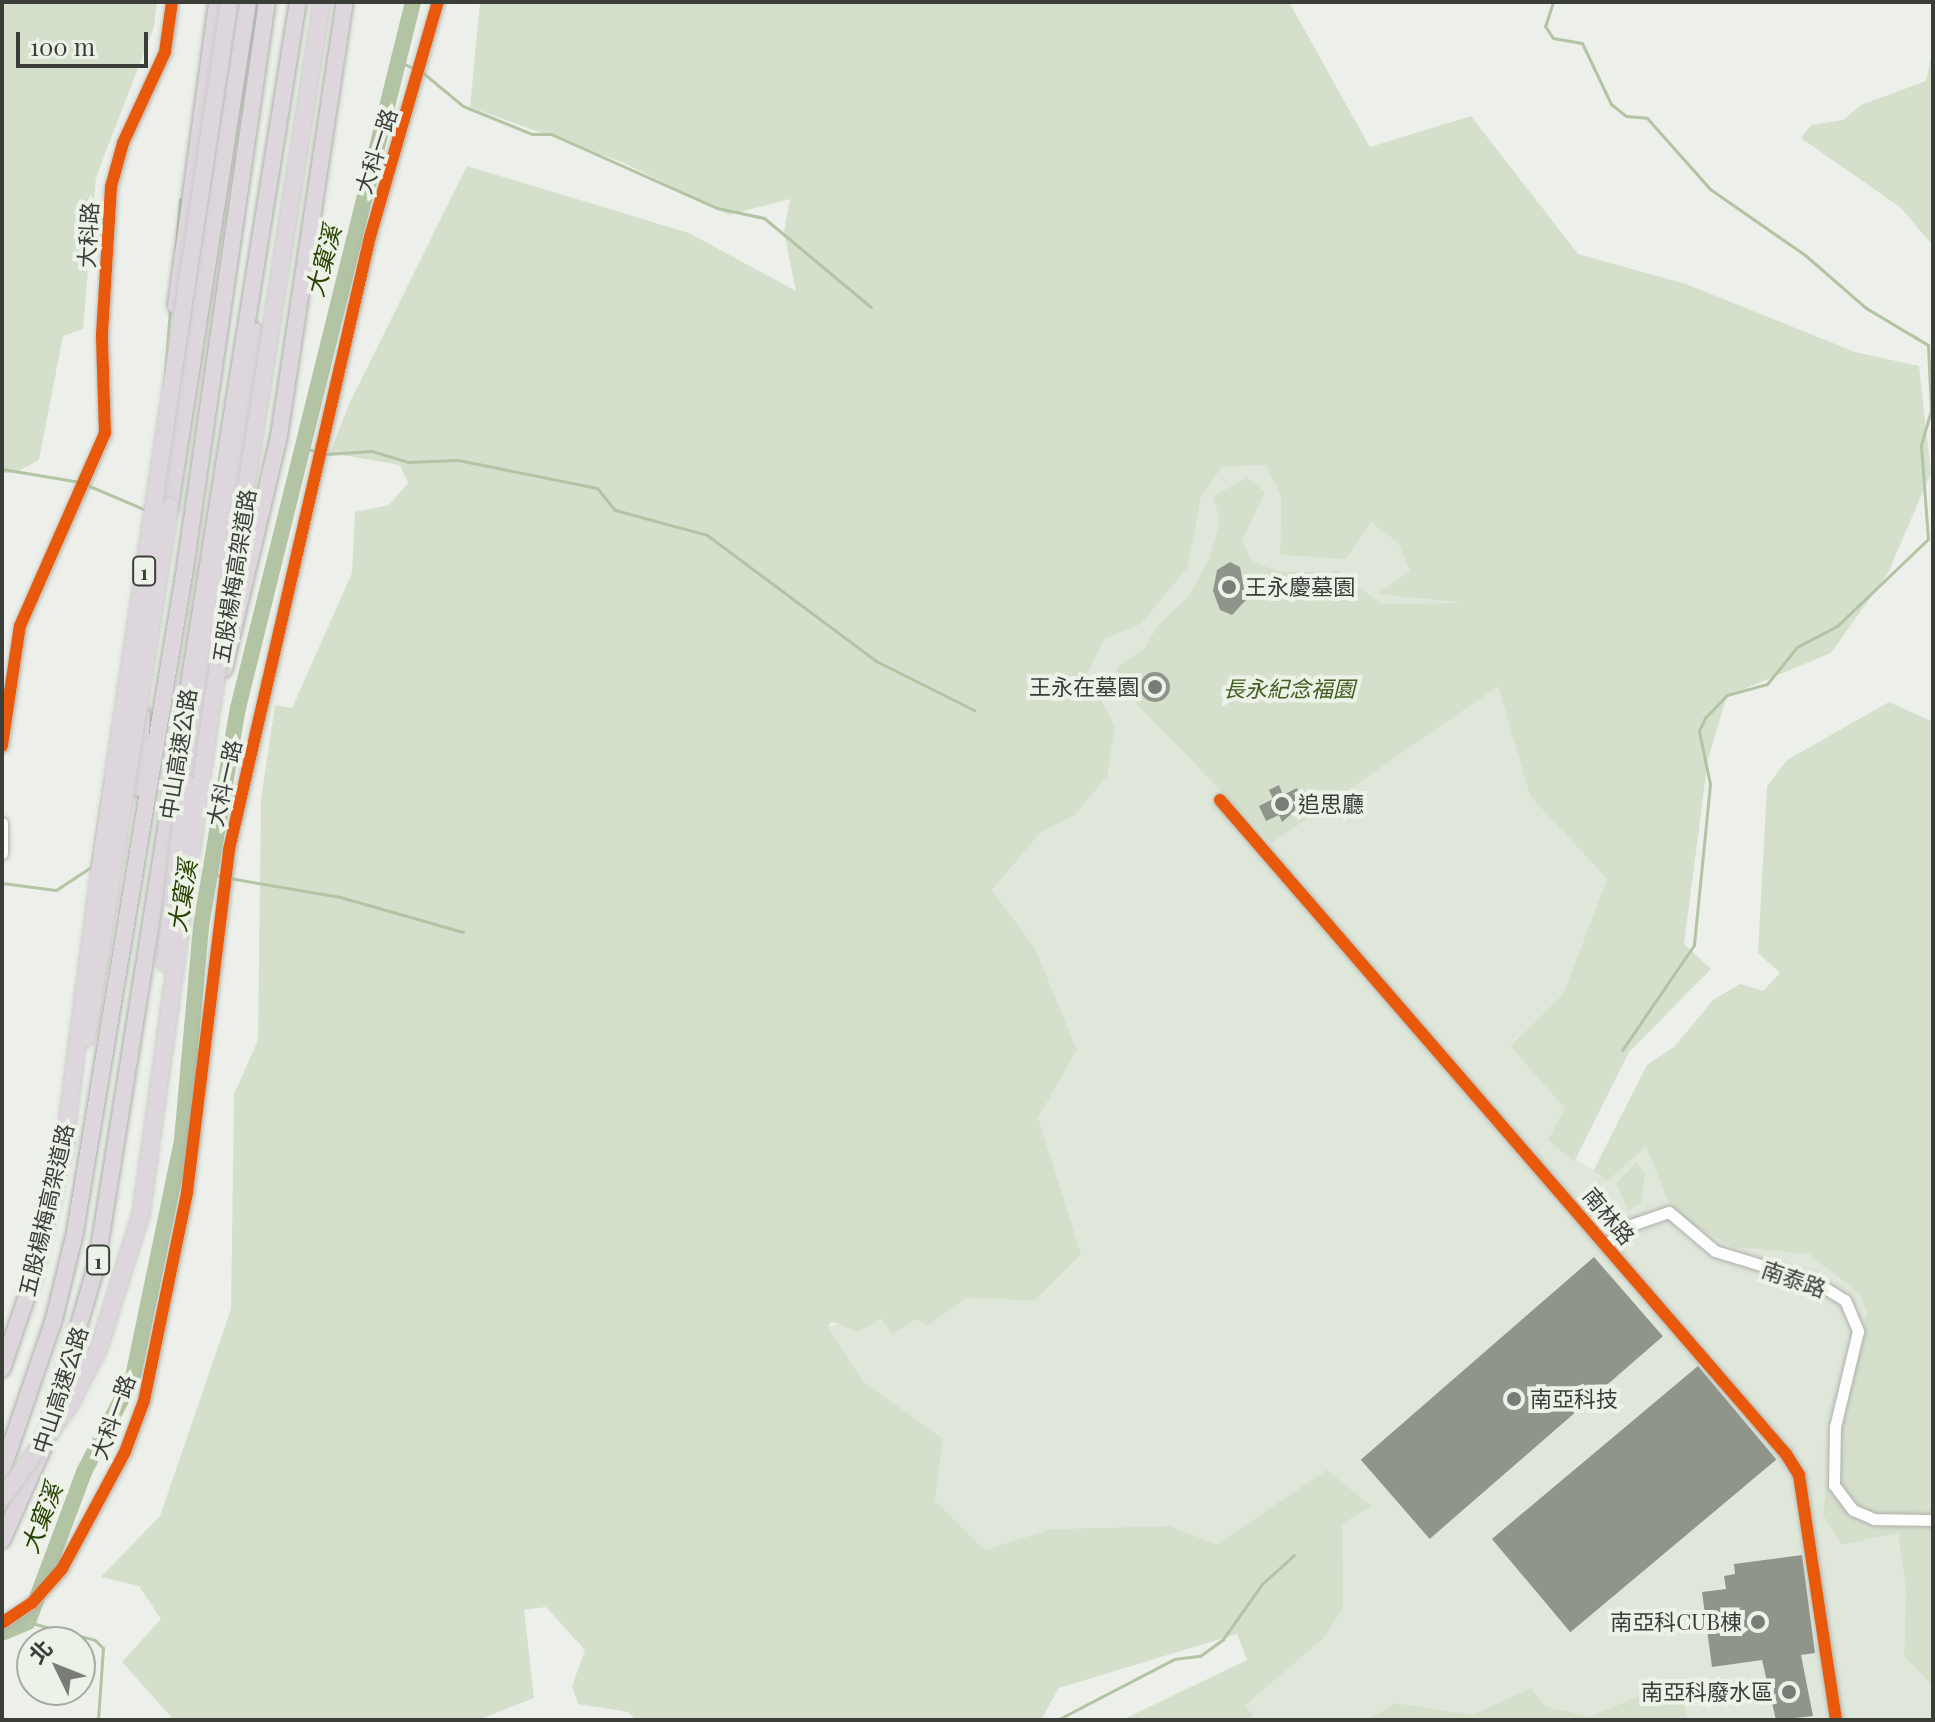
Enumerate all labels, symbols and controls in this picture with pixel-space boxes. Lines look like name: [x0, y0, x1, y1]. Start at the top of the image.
scale bar: [20, 16, 152, 66]
text: 100 m: [30, 30, 95, 62]
street label: 大科一路: [350, 105, 402, 197]
street label: 大科路: [73, 201, 103, 269]
water label: 大窠溪: [300, 222, 346, 300]
street label: 五股楊梅高架道路: [207, 487, 261, 665]
road number: 1: [132, 555, 156, 587]
place label: 王永慶墓園: [1245, 574, 1355, 600]
marker: 王永慶墓園: [1220, 578, 1238, 596]
place label: 王永在墓園: [1029, 674, 1139, 700]
park label: 長永紀念福園: [1223, 676, 1355, 702]
marker: 王永在墓園: [1146, 678, 1164, 696]
street label: 中山高速公路: [155, 687, 201, 821]
street label: 大科一路: [201, 737, 247, 829]
place label: 追思廳: [1298, 791, 1364, 817]
marker: 追思廳: [1273, 795, 1291, 813]
water label: 大窠溪: [162, 858, 202, 934]
street label: 五股楊梅高架道路: [13, 1121, 79, 1299]
street label: 南林路: [1578, 1182, 1640, 1250]
road number: 1: [86, 1244, 110, 1276]
street label: 南泰路: [1759, 1256, 1829, 1302]
street label: 中山高速公路: [27, 1323, 93, 1457]
street label: 大科一路: [86, 1371, 140, 1463]
place label: 南亞科技: [1530, 1386, 1618, 1412]
marker: 南亞科技: [1505, 1390, 1523, 1408]
water label: 大窠溪: [15, 1479, 67, 1557]
place label: 南亞科CUB棟: [1610, 1609, 1742, 1635]
marker: 南亞科CUB棟: [1749, 1613, 1767, 1631]
north arrow: [16, 1626, 96, 1706]
text: 北: [21, 1633, 58, 1669]
place label: 南亞科廢水區: [1641, 1679, 1773, 1705]
marker: 南亞科廢水區: [1780, 1683, 1798, 1701]

